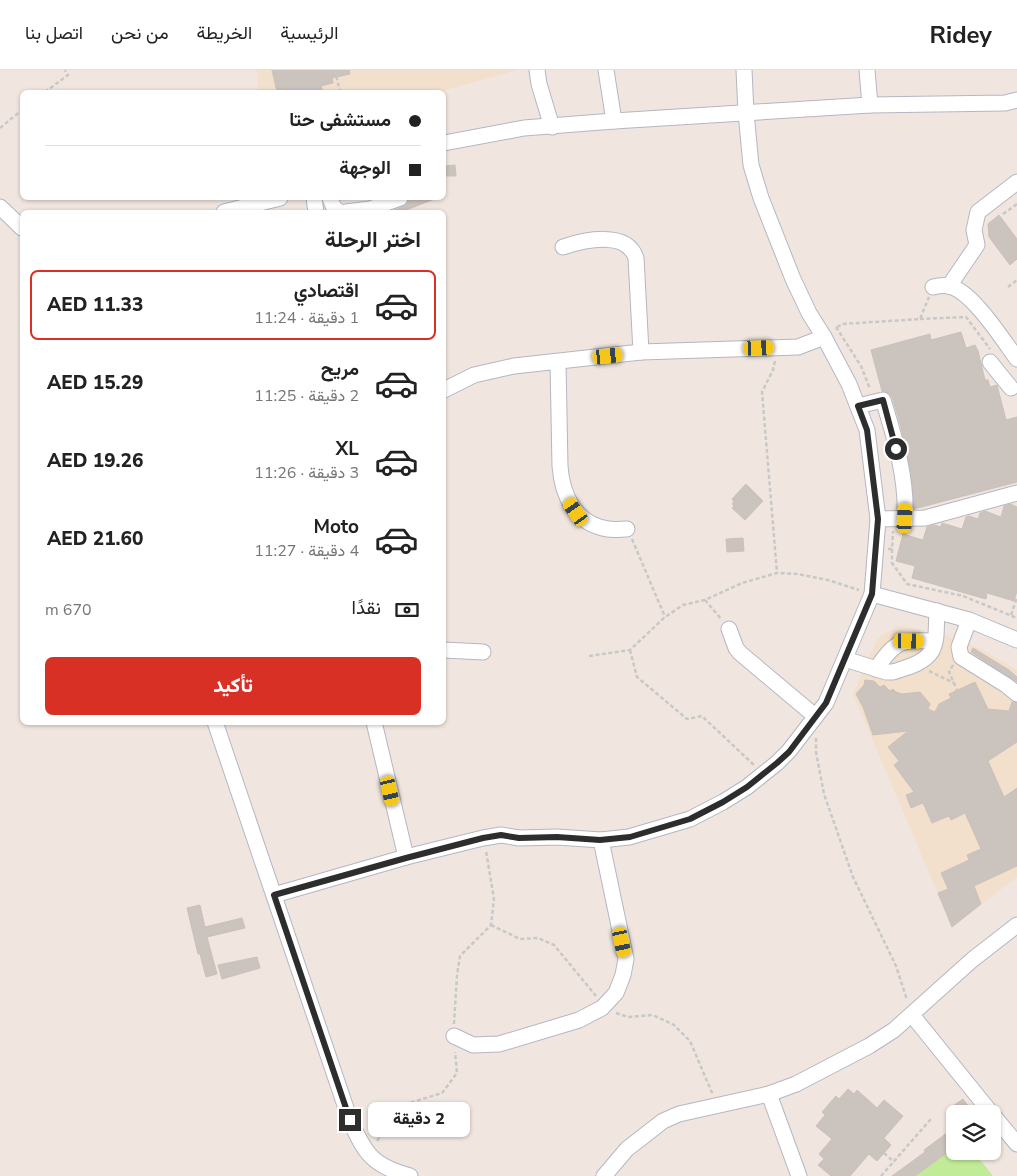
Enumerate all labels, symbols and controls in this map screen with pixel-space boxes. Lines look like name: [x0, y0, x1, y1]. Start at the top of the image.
text: Ridey: [930, 19, 992, 51]
text: اتصل بنا: [25, 21, 83, 45]
text: من نحن: [111, 21, 169, 45]
text: الخريطة: [197, 21, 252, 45]
text: الرئيسية: [280, 21, 338, 45]
text: مستشفى حتا: [289, 107, 391, 133]
text: الوجهة: [339, 155, 391, 181]
text: اختر الرحلة: [325, 225, 421, 255]
text: اقتصادي: [294, 278, 359, 304]
icon: car: [374, 283, 419, 328]
text: AED 11.33: [47, 292, 143, 318]
text: 1 دقيقة · 11:24: [254, 307, 359, 329]
car: [743, 340, 774, 356]
car: [592, 347, 623, 365]
text: مريح: [321, 356, 359, 382]
icon: car: [374, 361, 419, 406]
text: AED 15.29: [47, 370, 143, 396]
text: 2 دقيقة · 11:25: [254, 385, 359, 407]
text: XL: [336, 436, 359, 462]
route start: [885, 438, 907, 460]
icon: car: [374, 439, 419, 484]
text: AED 19.26: [47, 448, 143, 474]
text: 3 دقيقة · 11:26: [254, 462, 359, 484]
car: [561, 495, 590, 529]
car: [896, 503, 913, 533]
text: Moto: [314, 514, 359, 540]
icon: car: [374, 517, 419, 562]
text: AED 21.60: [47, 526, 143, 552]
text: 4 دقيقة · 11:27: [254, 540, 359, 562]
text: نقدًا: [352, 595, 381, 621]
icon: cash: [393, 596, 421, 624]
text: 670 m: [45, 599, 92, 621]
car: [893, 633, 924, 649]
button: تأكيد: [45, 657, 421, 715]
car: [379, 775, 400, 807]
car: [611, 926, 632, 958]
callout: 2 دقيقة: [368, 1102, 470, 1138]
map controls: [946, 1105, 1001, 1160]
button: layers: [946, 1105, 1001, 1160]
text: 2 دقيقة: [393, 1108, 445, 1130]
route end: [339, 1109, 361, 1131]

